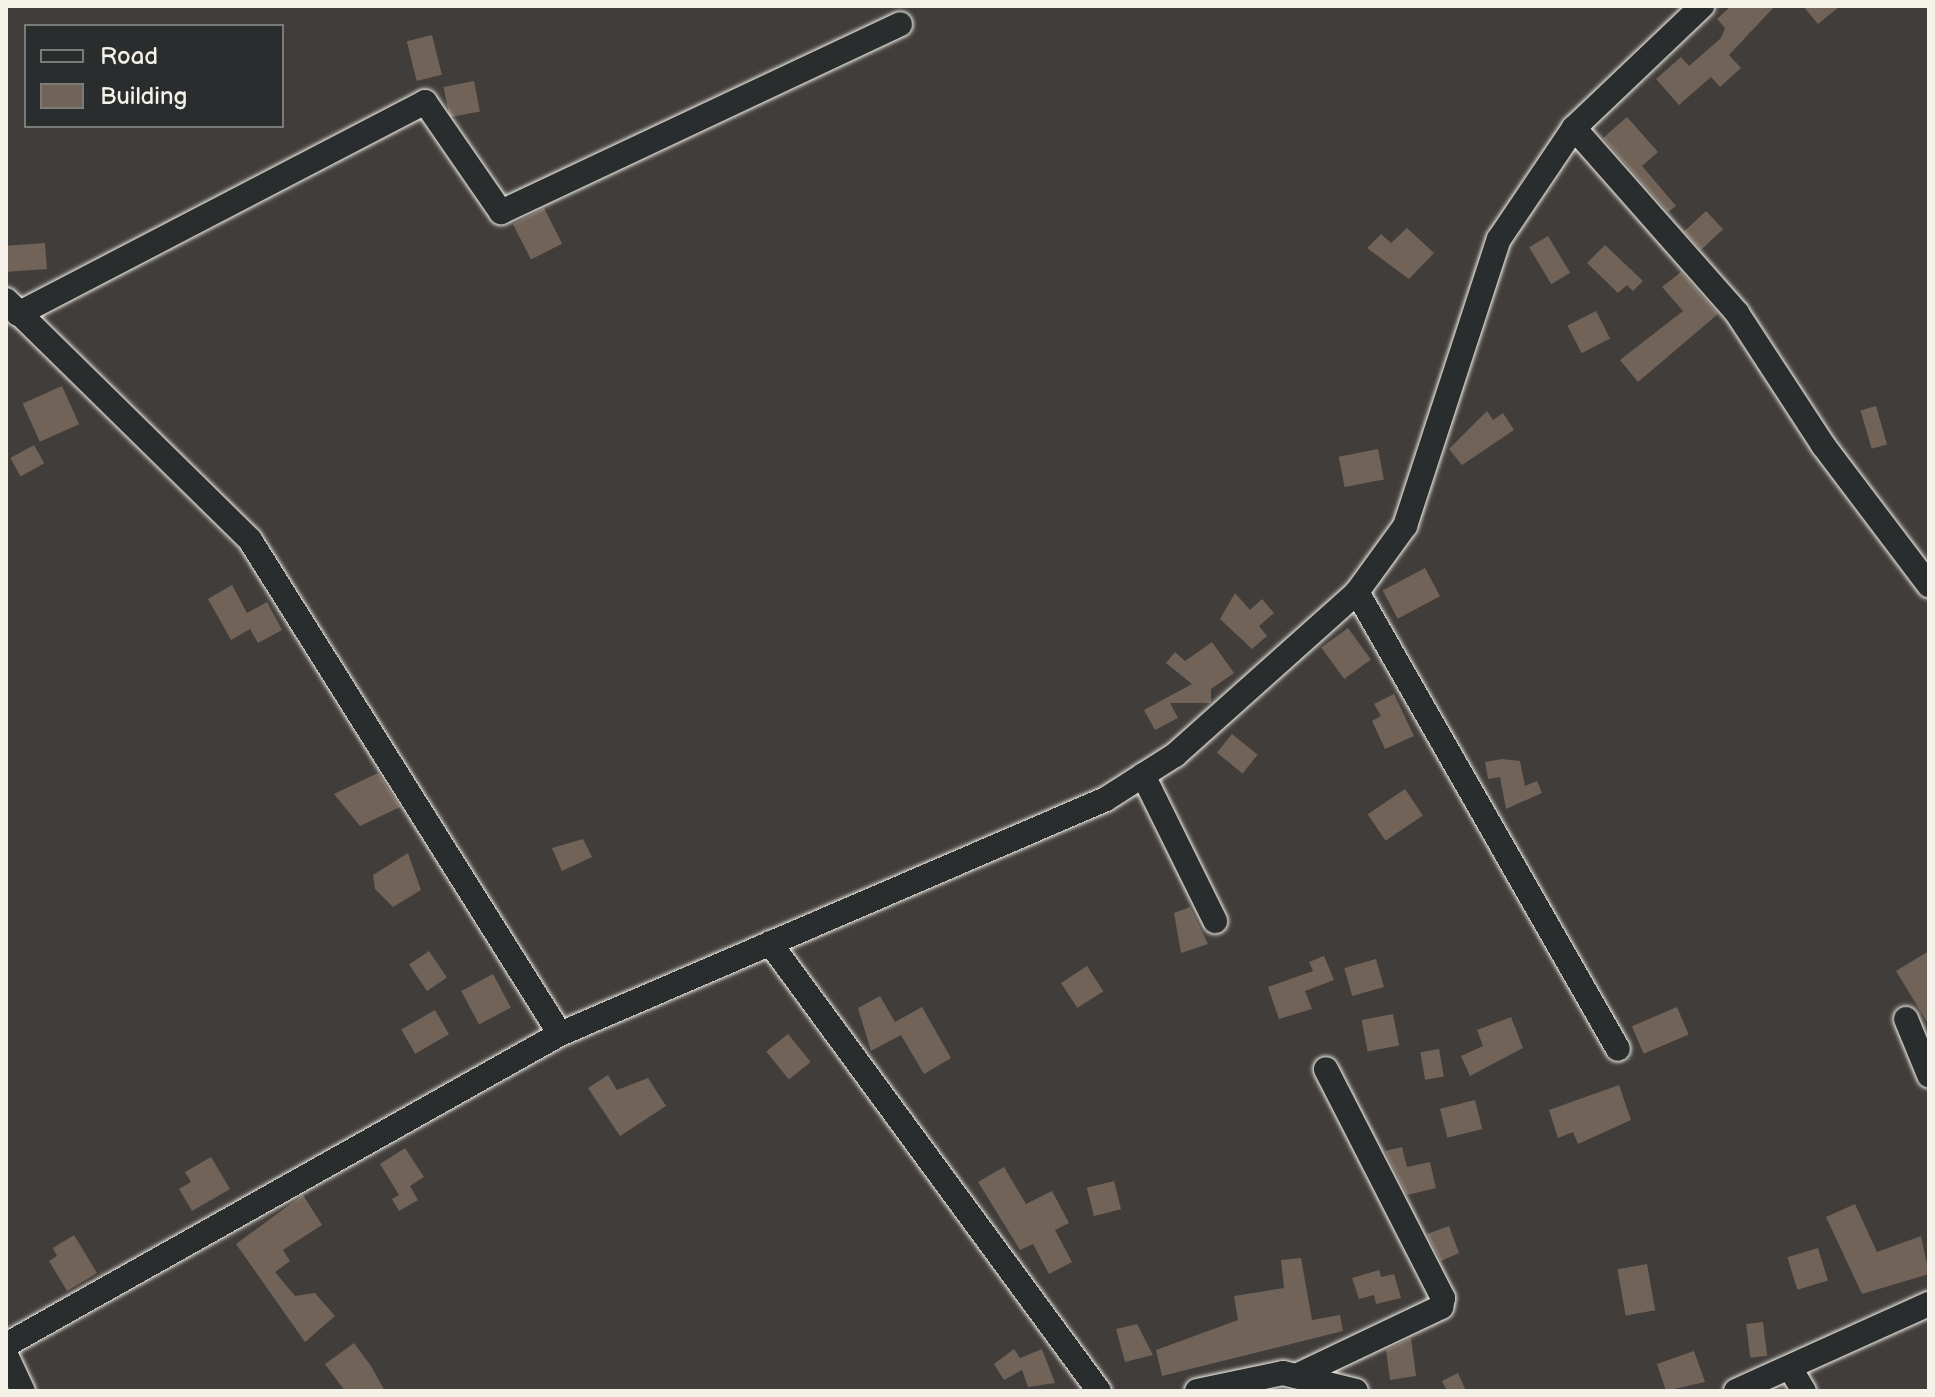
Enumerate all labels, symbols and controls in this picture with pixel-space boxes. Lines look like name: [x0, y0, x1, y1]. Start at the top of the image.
legend: [24, 24, 284, 128]
text: Road: [100, 42, 158, 71]
text: Building: [100, 82, 187, 111]

